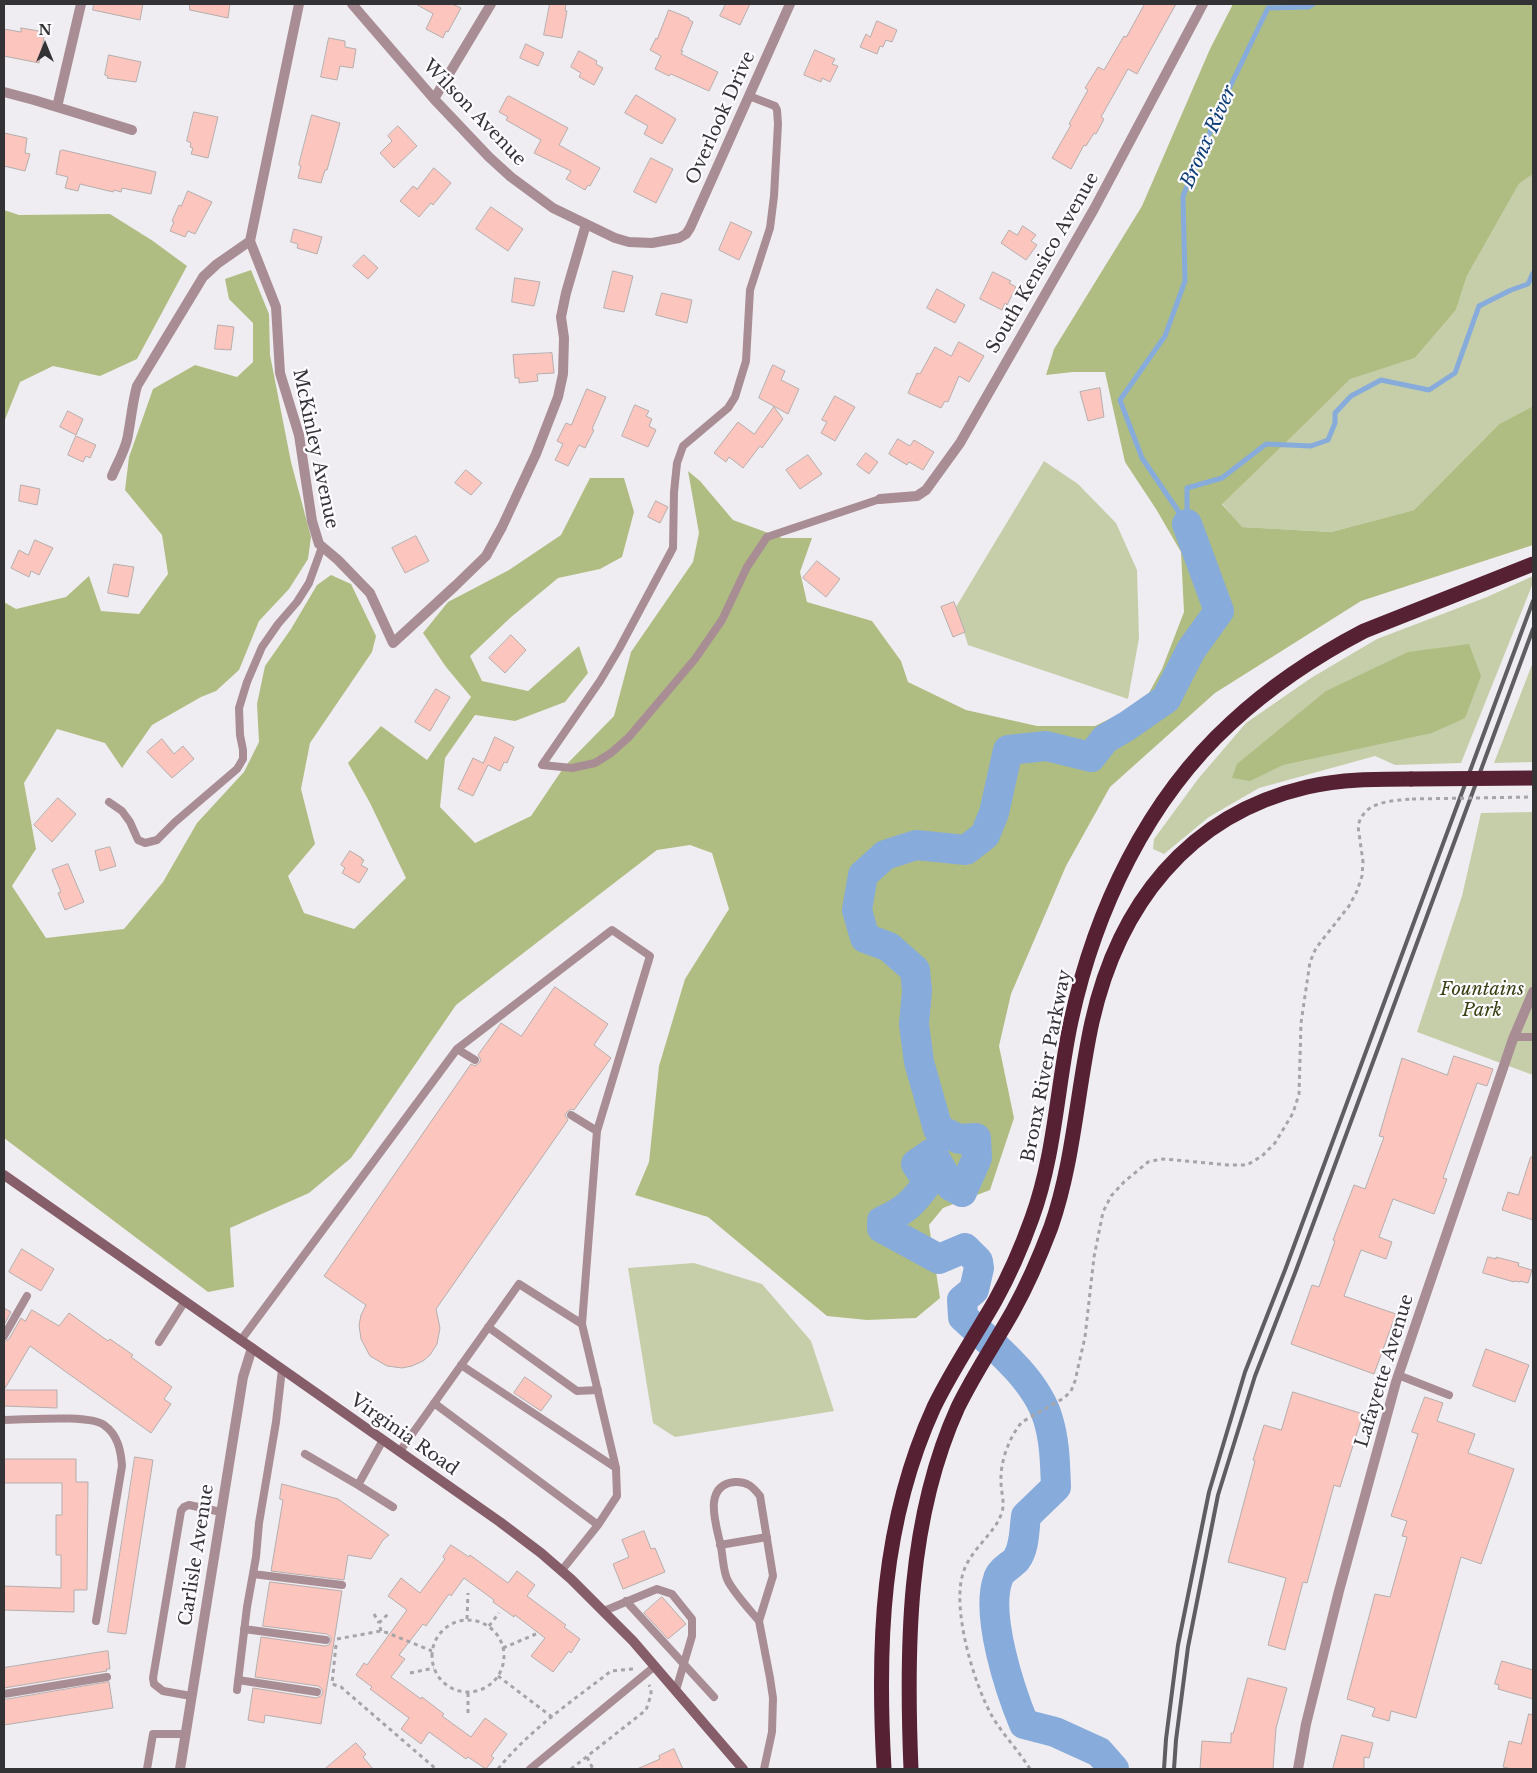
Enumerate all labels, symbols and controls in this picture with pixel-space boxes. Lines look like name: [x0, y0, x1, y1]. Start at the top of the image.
north arrow: [20, 20, 70, 70]
text: N: [38, 21, 52, 39]
street label: Overlook Drive: [682, 48, 760, 188]
street label: Wilson Avenue: [418, 55, 530, 171]
water label: Bronx River: [1176, 82, 1242, 192]
street label: South Kensico Avenue: [982, 169, 1104, 357]
street label: McKinley Avenue: [288, 367, 342, 531]
street label: Bronx River Parkway: [1018, 968, 1076, 1164]
park label: Fountains Park: [1440, 979, 1524, 1022]
street label: Lafayette Avenue: [1351, 1292, 1419, 1450]
street label: Virginia Road: [346, 1390, 462, 1480]
street label: Carlisle Avenue: [175, 1483, 219, 1627]

